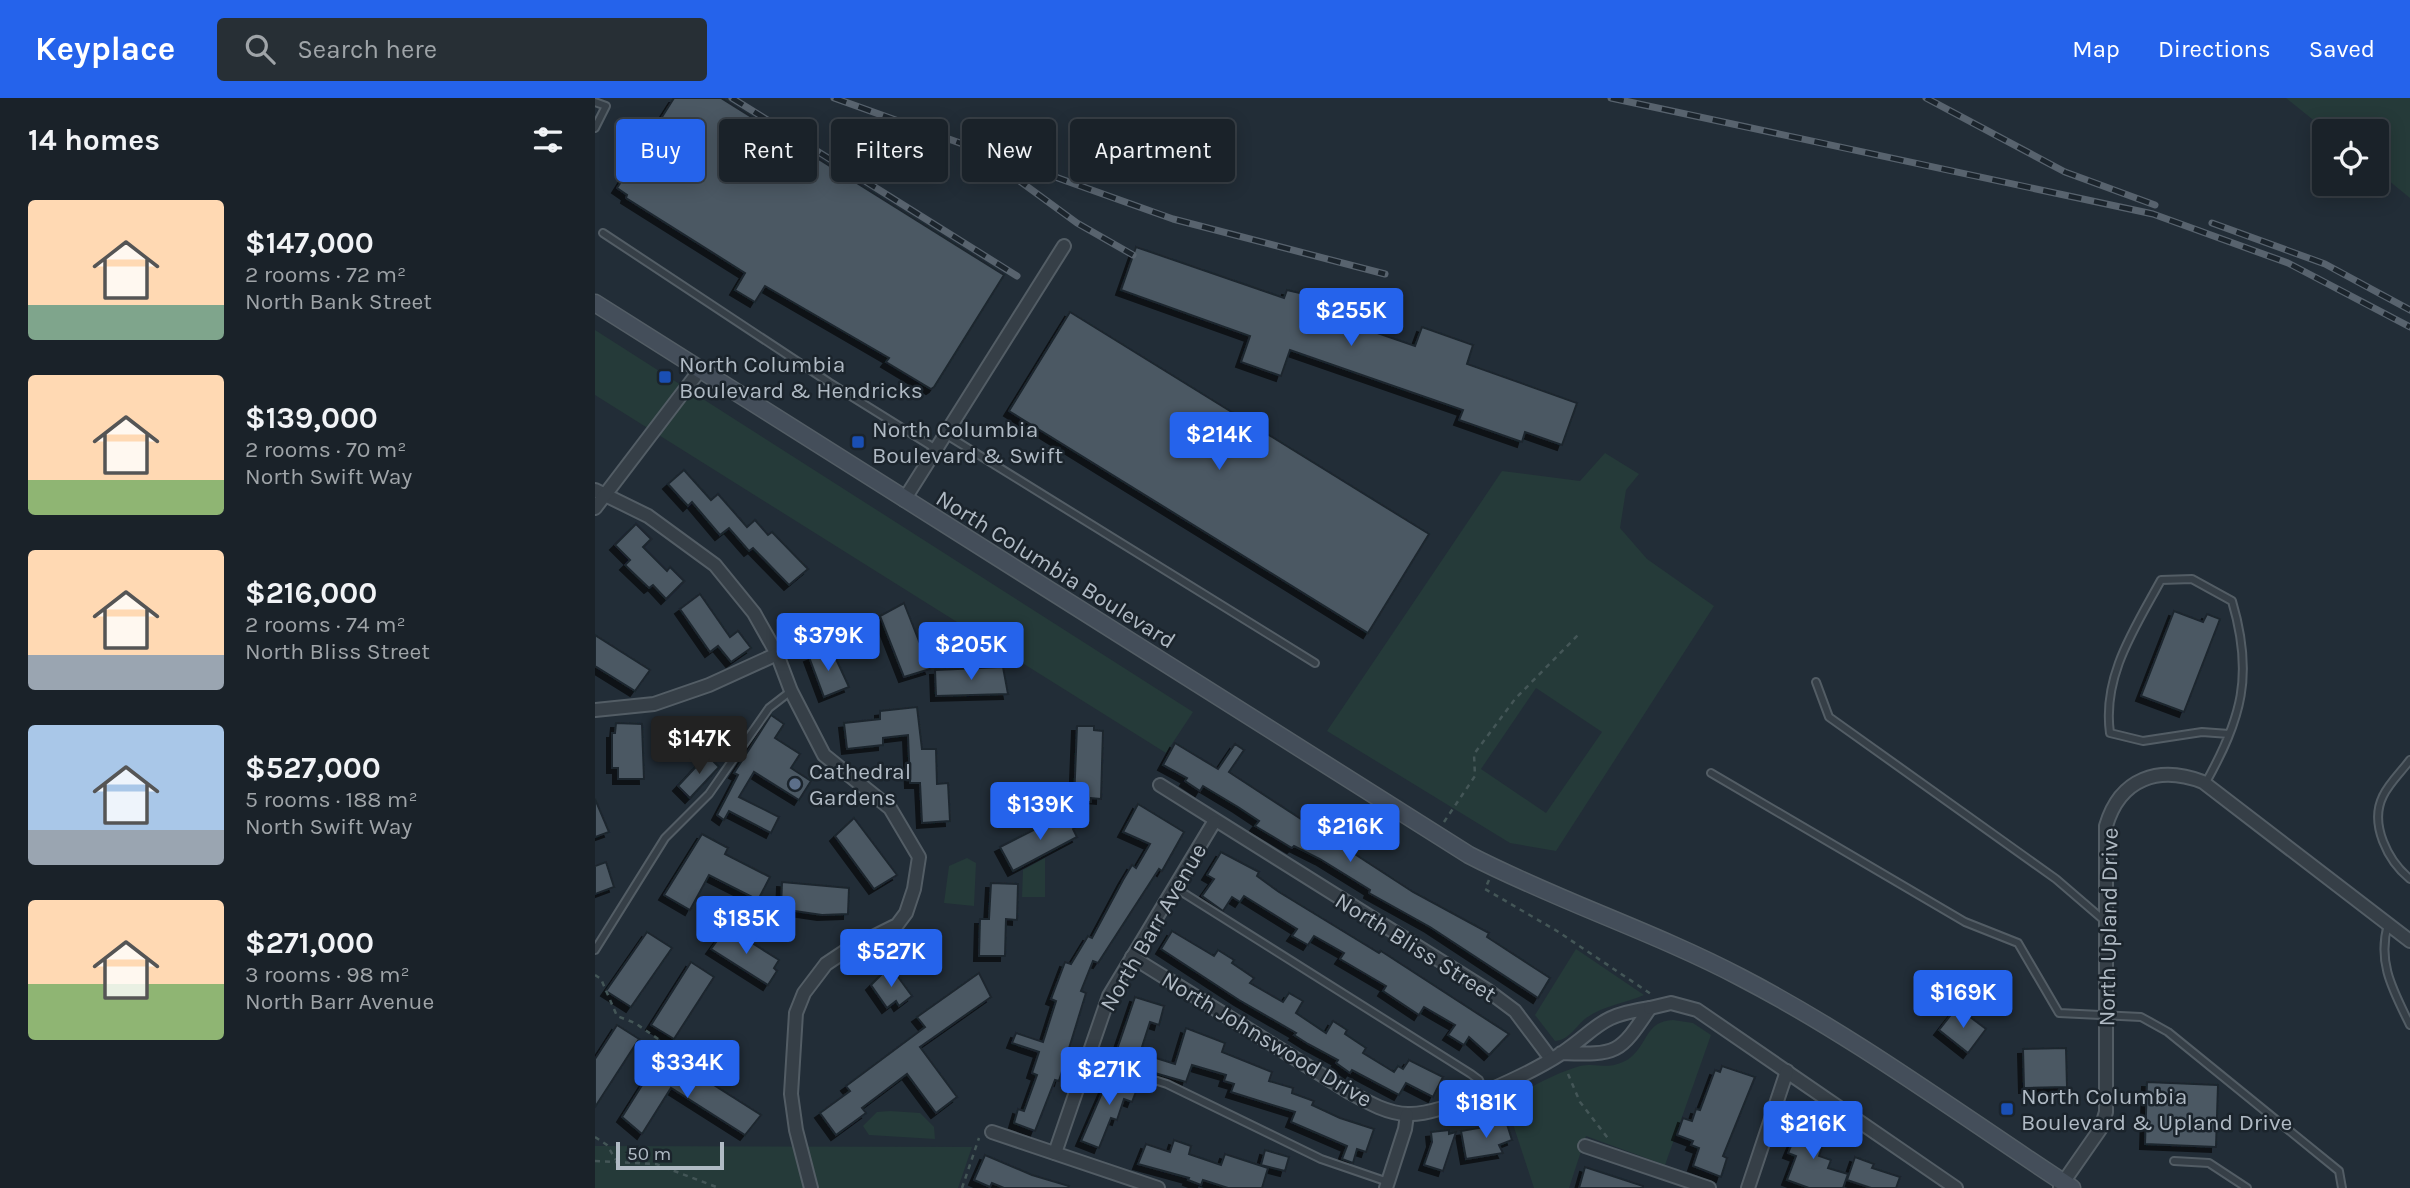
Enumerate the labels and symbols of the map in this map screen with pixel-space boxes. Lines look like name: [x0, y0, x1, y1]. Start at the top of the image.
pin: $255K: [1302, 288, 1400, 348]
place label: North Columbia Boulevard & Hendricks: [679, 351, 923, 404]
marker: North Columbia Boulevard & Hendricks: [657, 369, 673, 385]
pin: $214K: [1170, 412, 1268, 472]
place label: North Columbia Boulevard & Swift: [872, 416, 1063, 469]
marker: North Columbia Boulevard & Swift: [850, 434, 866, 450]
street label: North Columbia Boulevard: [931, 485, 1180, 654]
pin: $379K: [779, 614, 877, 673]
pin: $205K: [922, 622, 1020, 682]
pin: $147K: [650, 716, 748, 776]
place label: Cathedral Gardens: [809, 758, 911, 811]
marker: Cathedral Gardens: [787, 776, 803, 792]
pin: $139K: [991, 782, 1089, 842]
pin: $216K: [1301, 804, 1399, 864]
street label: North Upland Drive: [2093, 827, 2124, 1027]
street label: North Barr Avenue: [1094, 839, 1212, 1016]
street label: North Bliss Street: [1330, 887, 1502, 1008]
pin: $185K: [697, 896, 795, 956]
pin: $527K: [842, 930, 940, 989]
street label: North Johnswood Drive: [1157, 966, 1377, 1113]
pin: $169K: [1914, 970, 2012, 1030]
pin: $334K: [638, 1040, 736, 1100]
pin: $271K: [1060, 1048, 1158, 1107]
pin: $181K: [1437, 1080, 1535, 1140]
place label: North Columbia Boulevard & Upland Drive: [2021, 1083, 2292, 1136]
marker: North Columbia Boulevard & Upland Drive: [1999, 1101, 2015, 1117]
pin: $216K: [1764, 1102, 1862, 1161]
scale bar: [616, 1139, 725, 1171]

